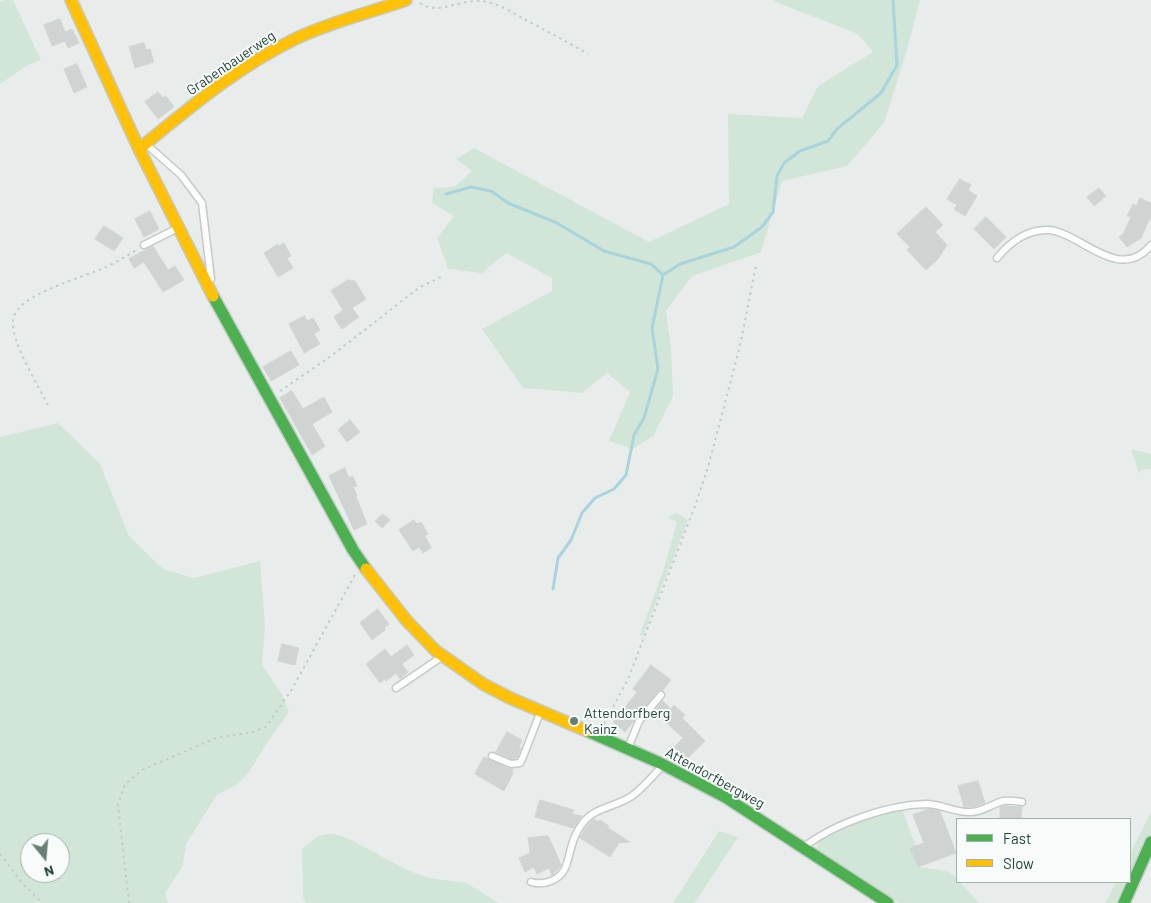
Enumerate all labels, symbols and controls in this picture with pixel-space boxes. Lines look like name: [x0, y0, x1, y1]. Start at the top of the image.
street label: Grabenbauerweg: [183, 27, 279, 99]
place label: Attendorfberg Kainz: [584, 705, 670, 738]
marker: Attendorfberg Kainz: [568, 715, 580, 727]
street label: Attendorfbergweg: [662, 744, 768, 812]
legend: [956, 818, 1131, 883]
text: Fast: [1003, 829, 1031, 847]
north arrow: [20, 833, 70, 883]
text: Slow: [1003, 854, 1034, 872]
text: N: [42, 862, 56, 881]

